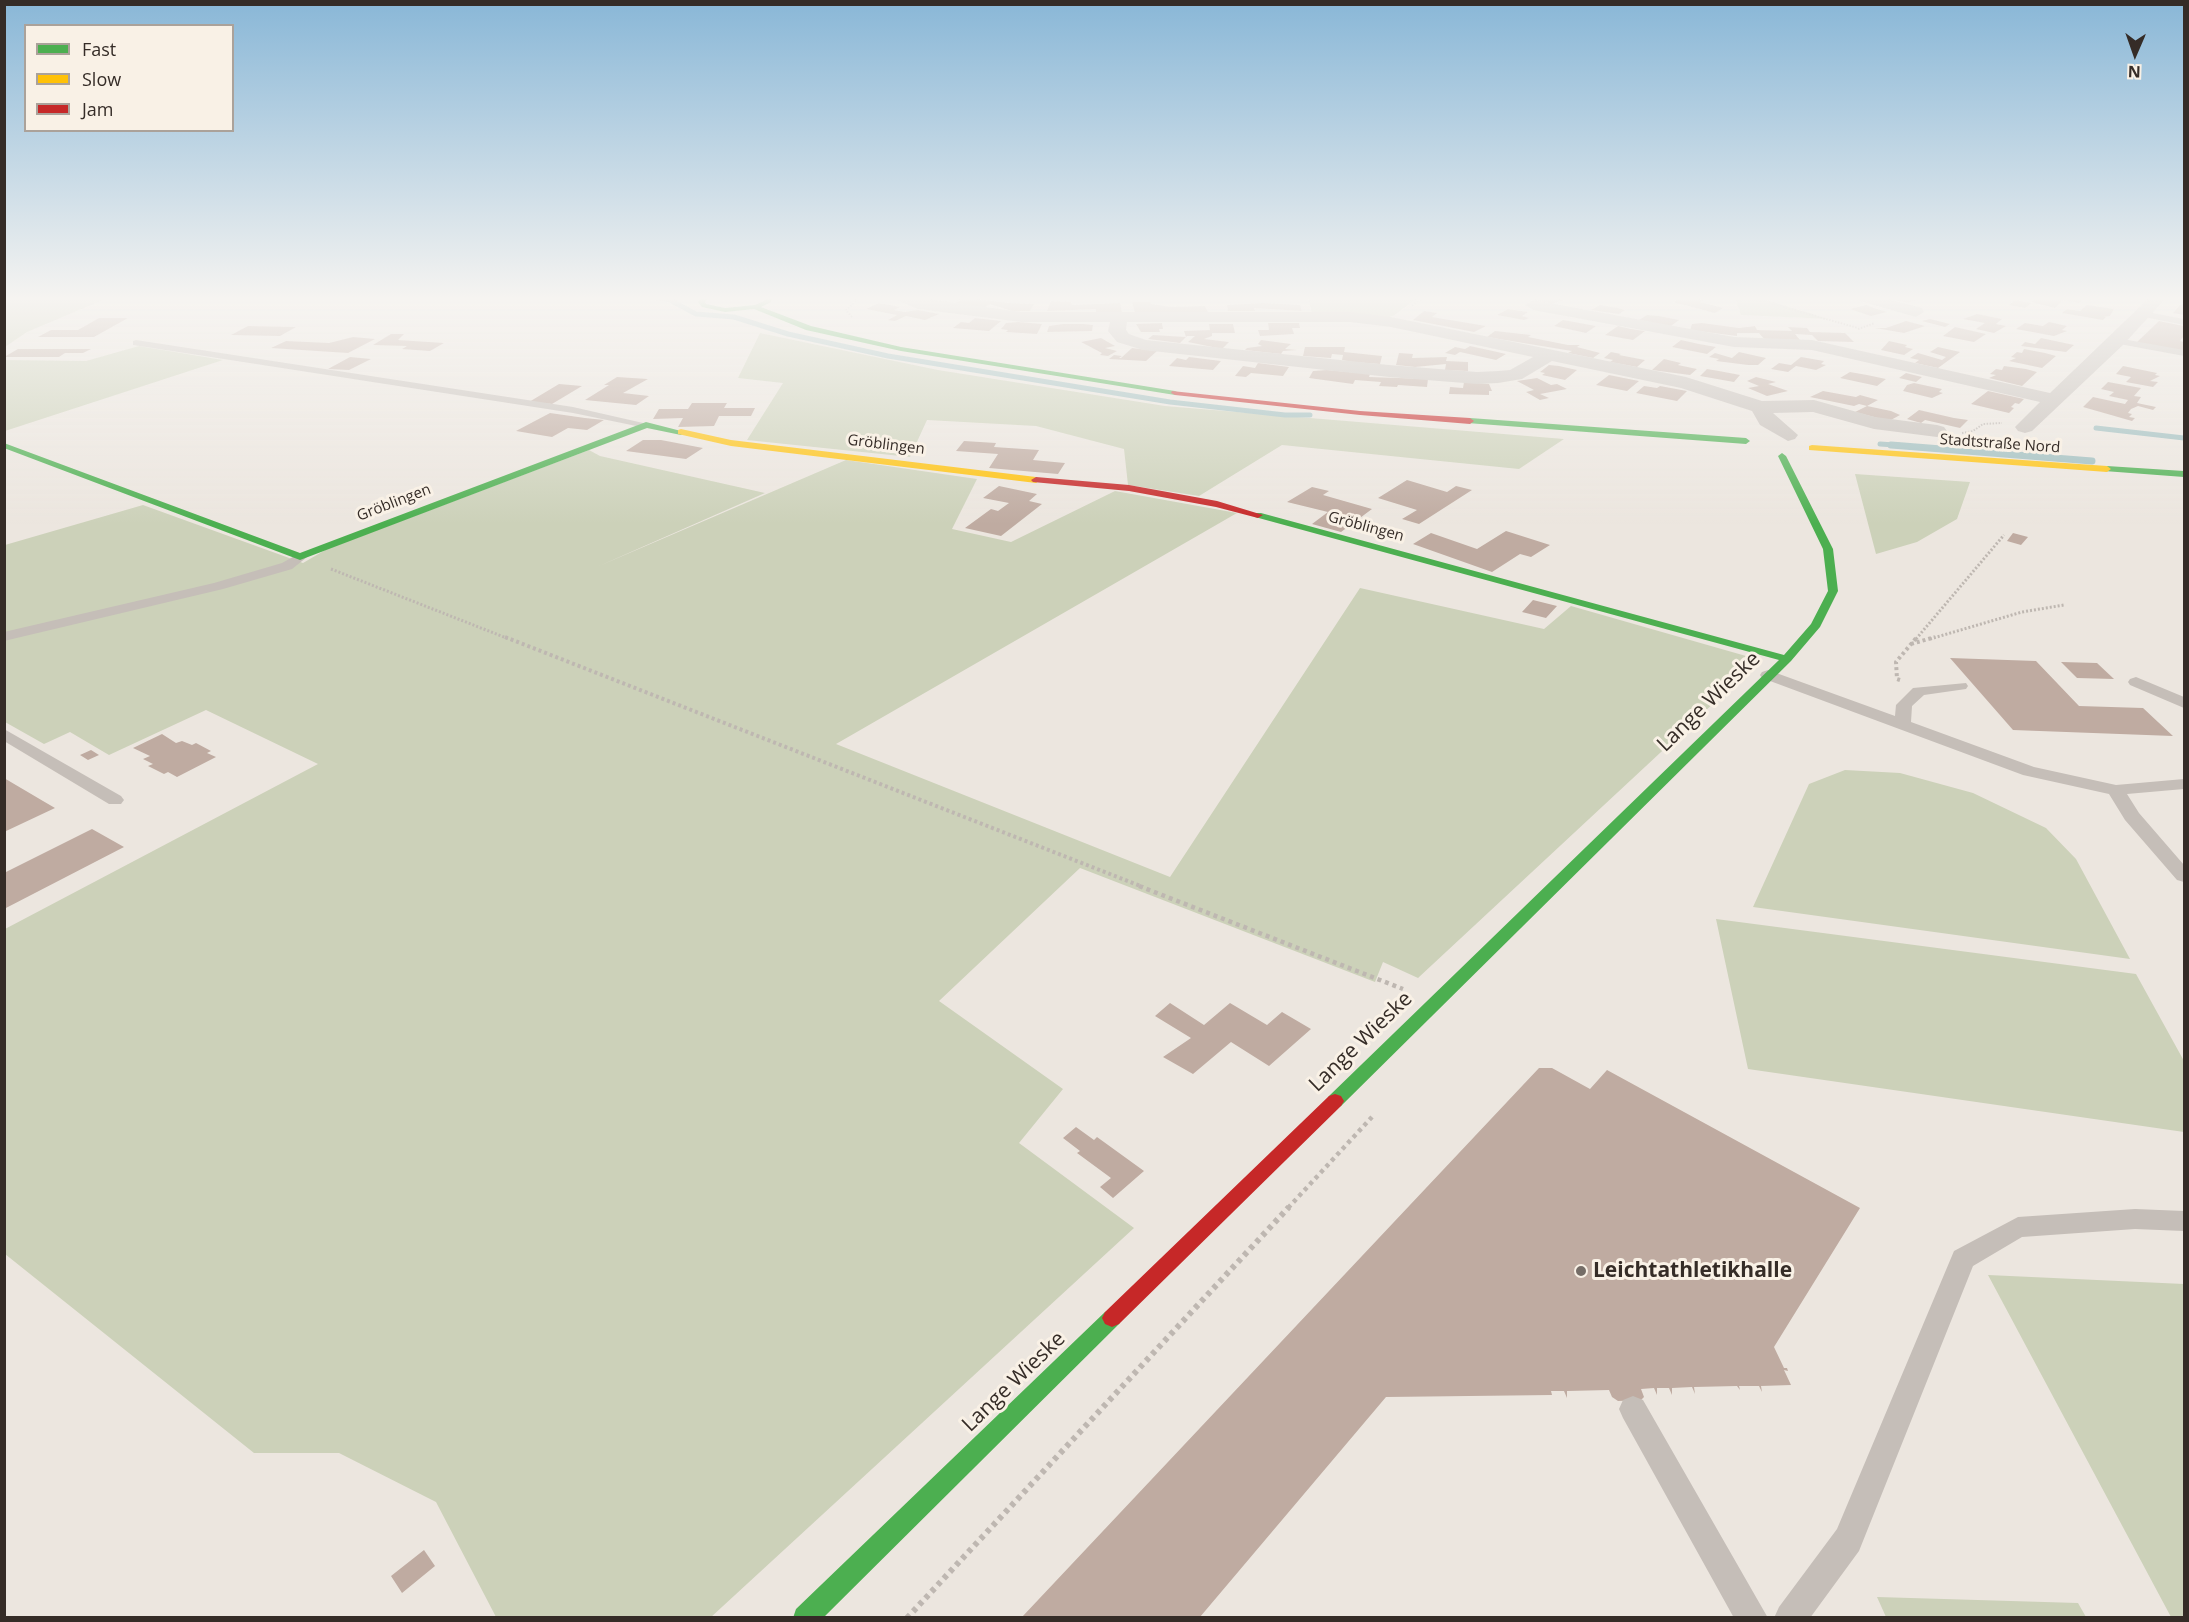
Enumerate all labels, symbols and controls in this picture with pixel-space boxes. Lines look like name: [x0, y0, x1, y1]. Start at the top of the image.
legend: [24, 24, 234, 132]
north arrow: [2105, 24, 2165, 84]
text: Fast: [82, 37, 116, 61]
text: N: [2127, 61, 2141, 83]
text: Slow: [82, 67, 121, 91]
text: Jam: [82, 97, 114, 121]
street label: Gröblingen: [846, 431, 926, 459]
street label: Stadtstraße Nord: [1939, 431, 2061, 457]
street label: Gröblingen: [354, 481, 434, 525]
street label: Gröblingen: [1326, 508, 1406, 546]
street label: Lange Wieske: [1652, 647, 1766, 757]
street label: Lange Wieske: [1304, 987, 1418, 1097]
place label: Leichtathletikhalle: [1593, 1258, 1792, 1284]
marker: Leichtathletikhalle: [1574, 1264, 1588, 1278]
street label: Lange Wieske: [957, 1327, 1071, 1437]

